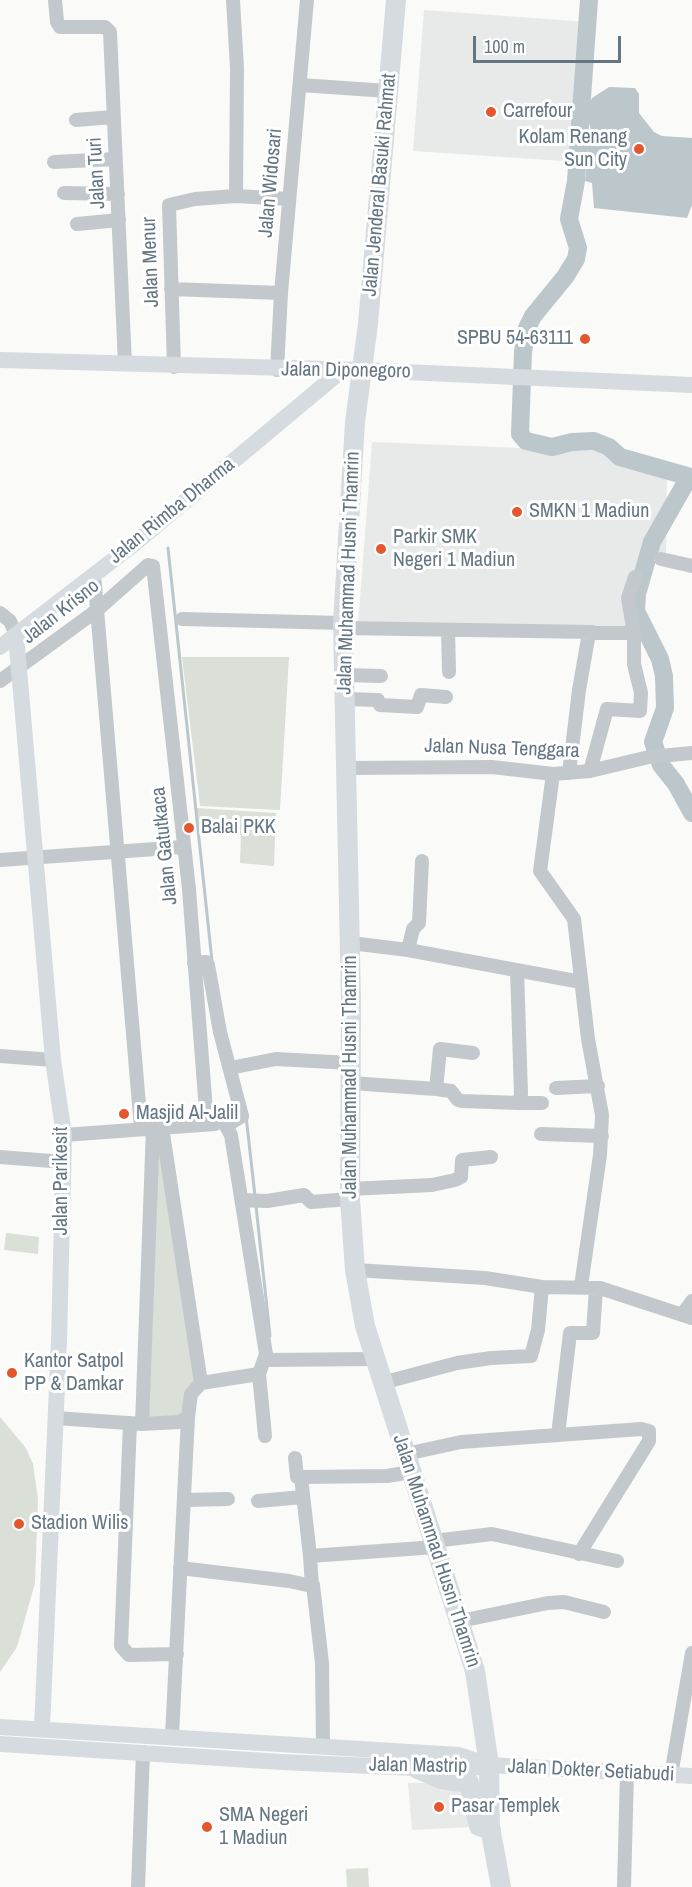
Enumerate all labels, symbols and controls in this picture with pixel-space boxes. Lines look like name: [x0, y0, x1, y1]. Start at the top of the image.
scale bar: [476, 24, 624, 62]
text: 100 m: [484, 34, 525, 59]
street label: Jalan Jenderal Basuki Rahmat: [358, 73, 402, 297]
place label: Carrefour: [503, 100, 572, 124]
marker: Carrefour: [484, 105, 498, 119]
place label: Kolam Renang Sun City: [519, 126, 627, 173]
street label: Jalan Widosari: [254, 127, 288, 239]
street label: Jalan Turi: [83, 137, 111, 209]
marker: Kolam Renang Sun City: [632, 142, 646, 156]
street label: Jalan Menur: [137, 216, 165, 308]
place label: SPBU 54-63111: [457, 327, 573, 351]
marker: SPBU 54-63111: [578, 332, 592, 346]
street label: Jalan Diponegoro: [281, 358, 411, 384]
street label: Jalan Muhammad Husni Thamrin: [333, 451, 365, 695]
street label: Jalan Rimba Dharma: [104, 453, 240, 569]
place label: SMKN 1 Madiun: [529, 500, 649, 524]
marker: SMKN 1 Madiun: [510, 505, 524, 519]
place label: Parkir SMK Negeri 1 Madiun: [393, 526, 515, 573]
marker: Parkir SMK Negeri 1 Madiun: [374, 542, 388, 556]
street label: Jalan Krisno: [18, 574, 104, 650]
street label: Jalan Nusa Tenggara: [424, 734, 580, 764]
street label: Jalan Gatutkaca: [147, 786, 183, 906]
place label: Balai PKK: [201, 816, 276, 840]
marker: Balai PKK: [182, 821, 196, 835]
street label: Jalan Muhammad Husni Thamrin: [339, 955, 363, 1199]
place label: Masjid Al-Jalil: [136, 1102, 238, 1126]
marker: Masjid Al-Jalil: [117, 1107, 131, 1121]
street label: Jalan Parikesit: [50, 1127, 74, 1235]
place label: Kantor Satpol PP & Damkar: [24, 1350, 123, 1397]
marker: Kantor Satpol PP & Damkar: [5, 1366, 19, 1380]
street label: Jalan Muhammad Husni Thamrin: [387, 1432, 485, 1670]
place label: Stadion Wilis: [31, 1512, 129, 1536]
marker: Stadion Wilis: [12, 1517, 26, 1531]
street label: Jalan Mastrip: [369, 1753, 467, 1779]
street label: Jalan Dokter Setiabudi: [507, 1755, 675, 1787]
place label: Pasar Templek: [451, 1795, 559, 1819]
marker: Pasar Templek: [432, 1800, 446, 1814]
place label: SMA Negeri 1 Madiun: [219, 1804, 308, 1851]
marker: SMA Negeri 1 Madiun: [200, 1820, 214, 1834]

